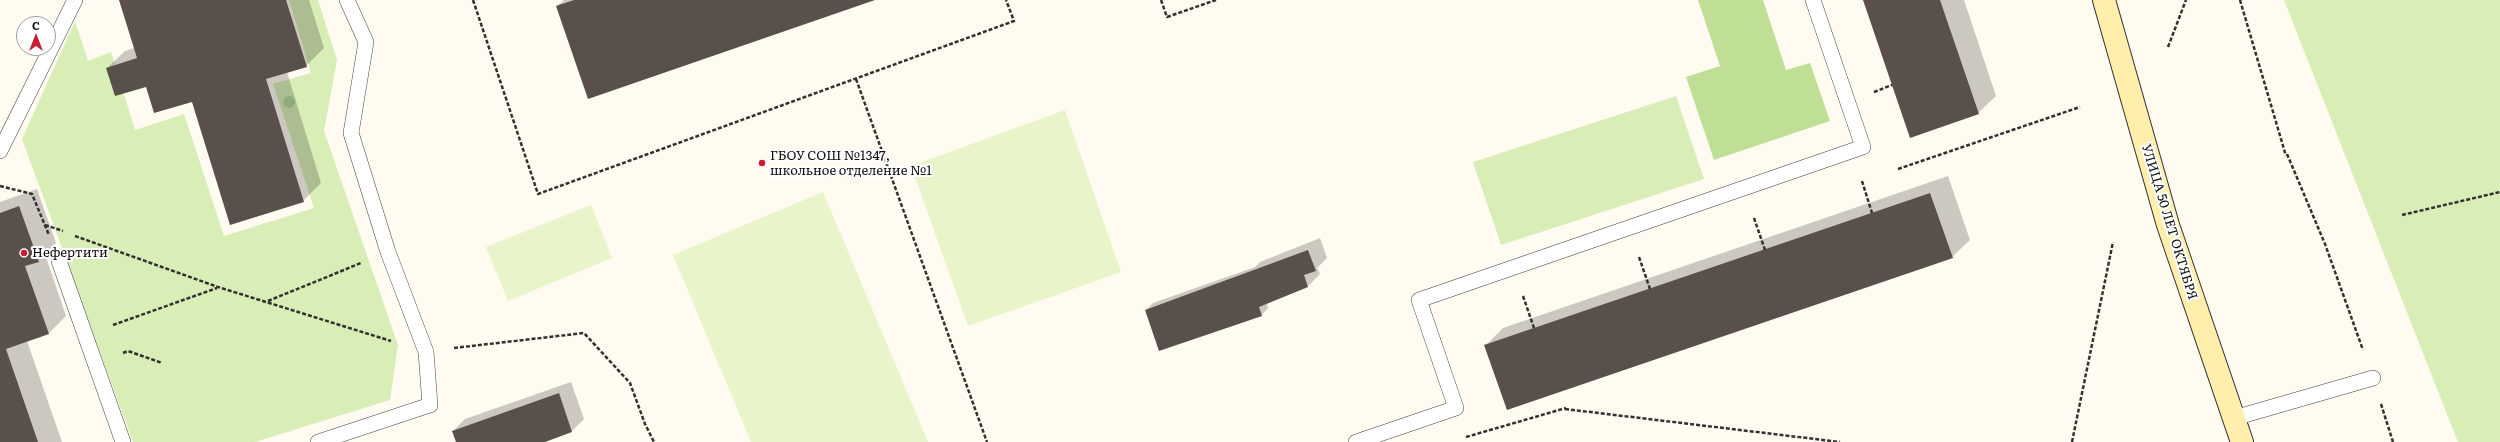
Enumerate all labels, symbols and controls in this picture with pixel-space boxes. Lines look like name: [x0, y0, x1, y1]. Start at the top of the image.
north arrow: [16, 16, 56, 56]
text: С: [32, 17, 40, 33]
street label: УЛИЦА 50 ЛЕТ ОКТЯБРЯ: [2138, 142, 2200, 302]
place label: ГБОУ СОШ №1347, школьное отделение №1: [770, 148, 932, 179]
marker: ГБОУ СОШ №1347, школьное отделение №1: [757, 158, 767, 168]
place label: Нефертити: [32, 245, 108, 261]
marker: Нефертити: [19, 248, 29, 258]

